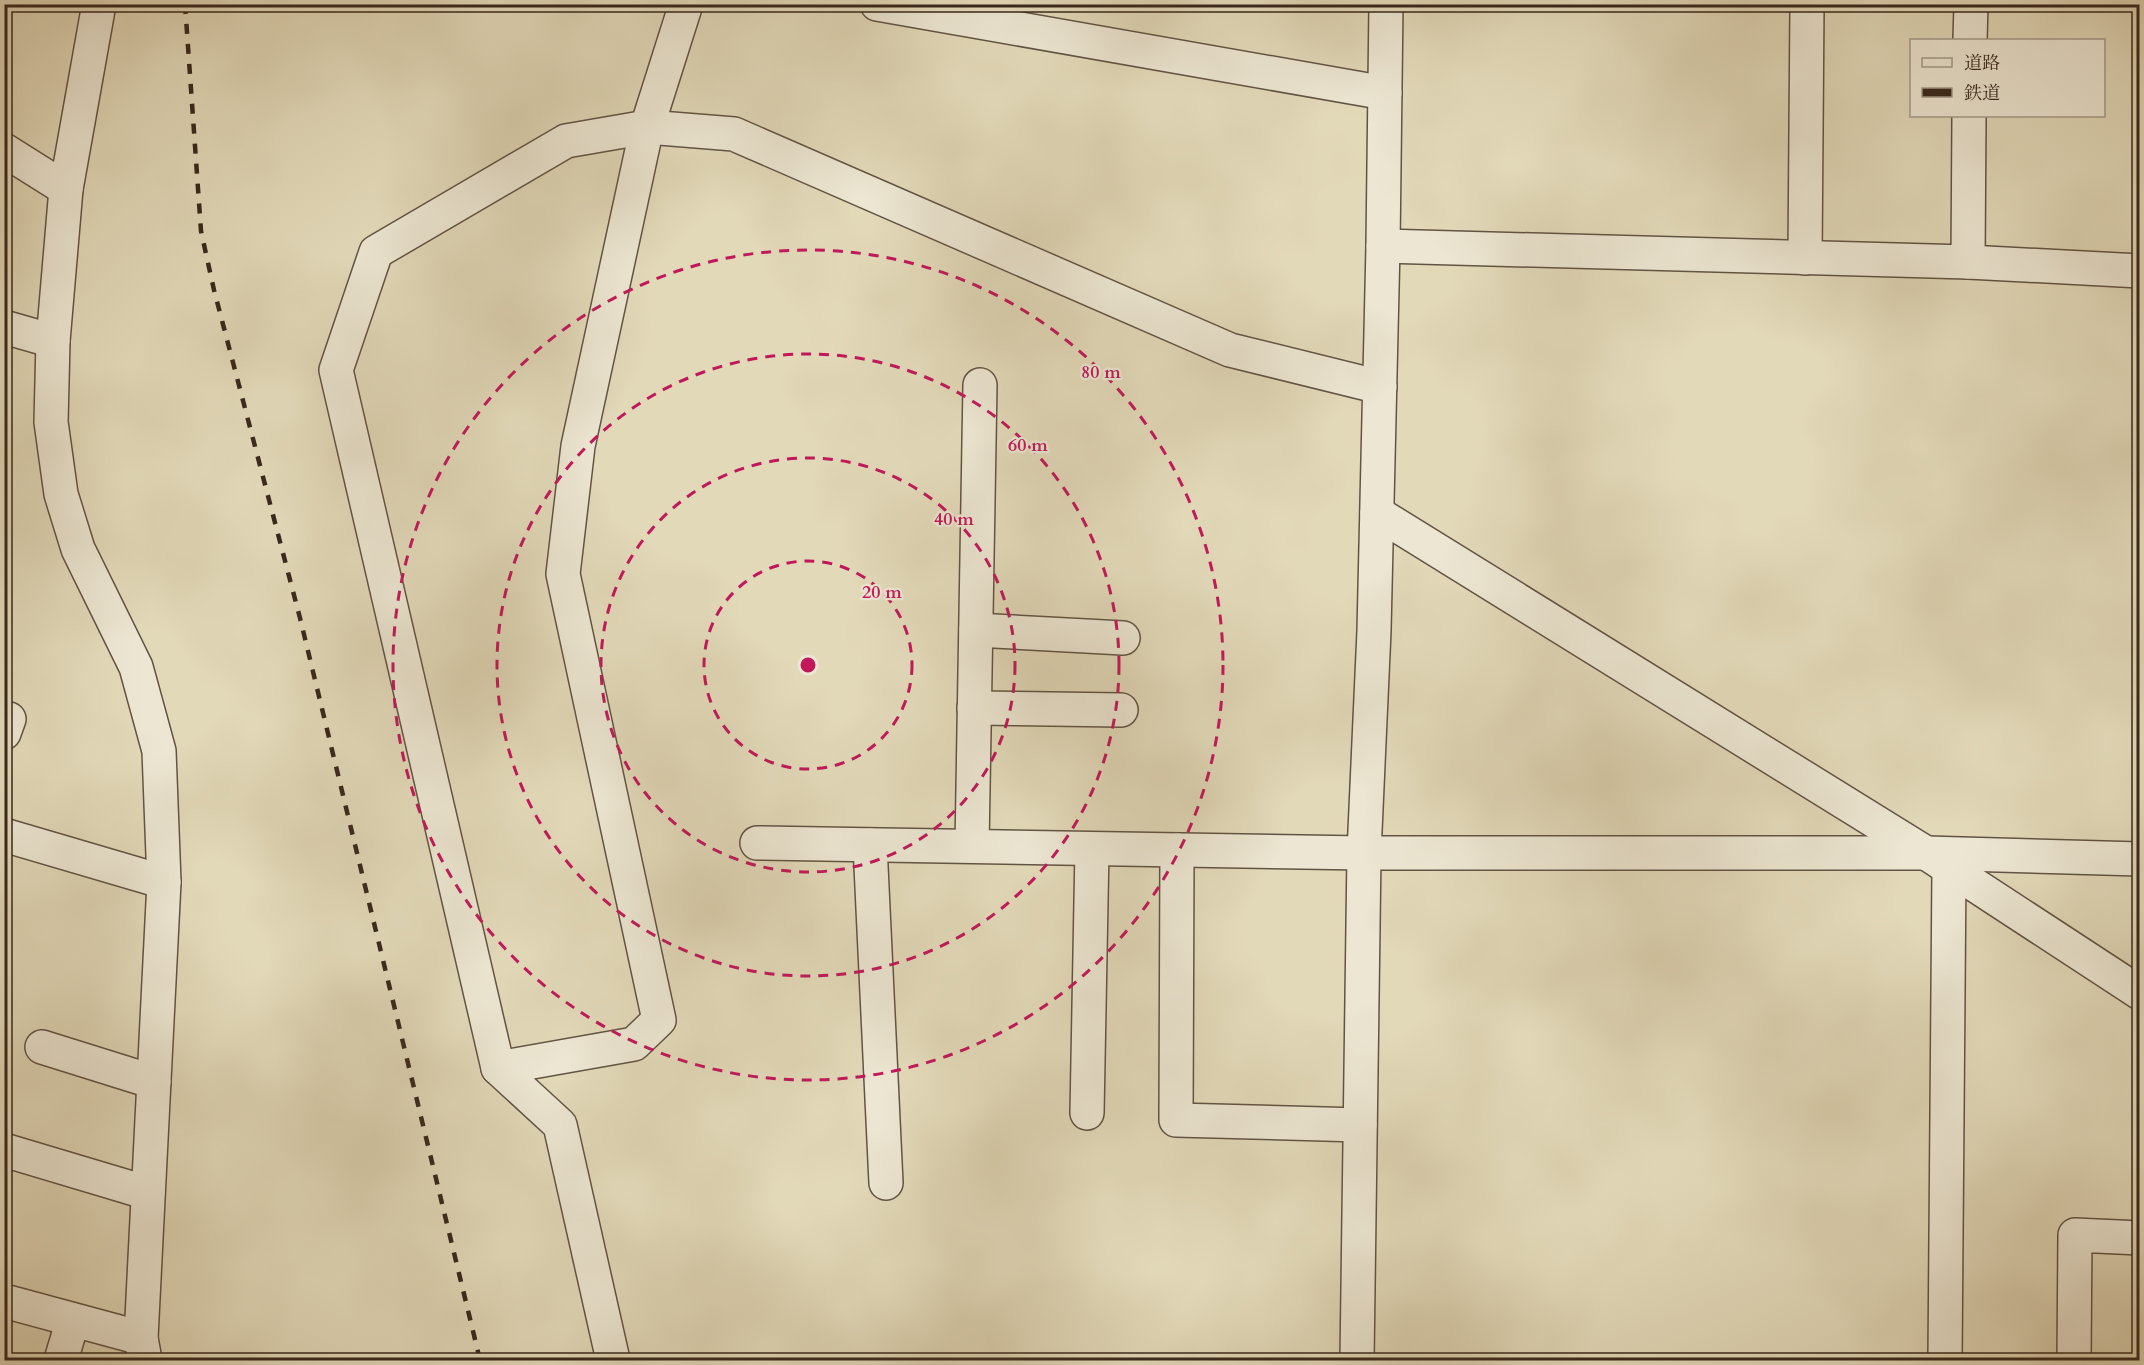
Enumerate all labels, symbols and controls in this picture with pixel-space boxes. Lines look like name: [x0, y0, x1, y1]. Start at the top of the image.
legend: [1910, 39, 2105, 117]
text: 道路: [1964, 51, 2000, 76]
text: 鉄道: [1964, 81, 2000, 106]
text: 80 m: [1081, 360, 1121, 385]
text: 60 m: [1008, 433, 1048, 458]
text: 40 m: [934, 507, 974, 532]
text: 20 m: [862, 580, 902, 605]
centre of rings: [798, 655, 818, 675]

